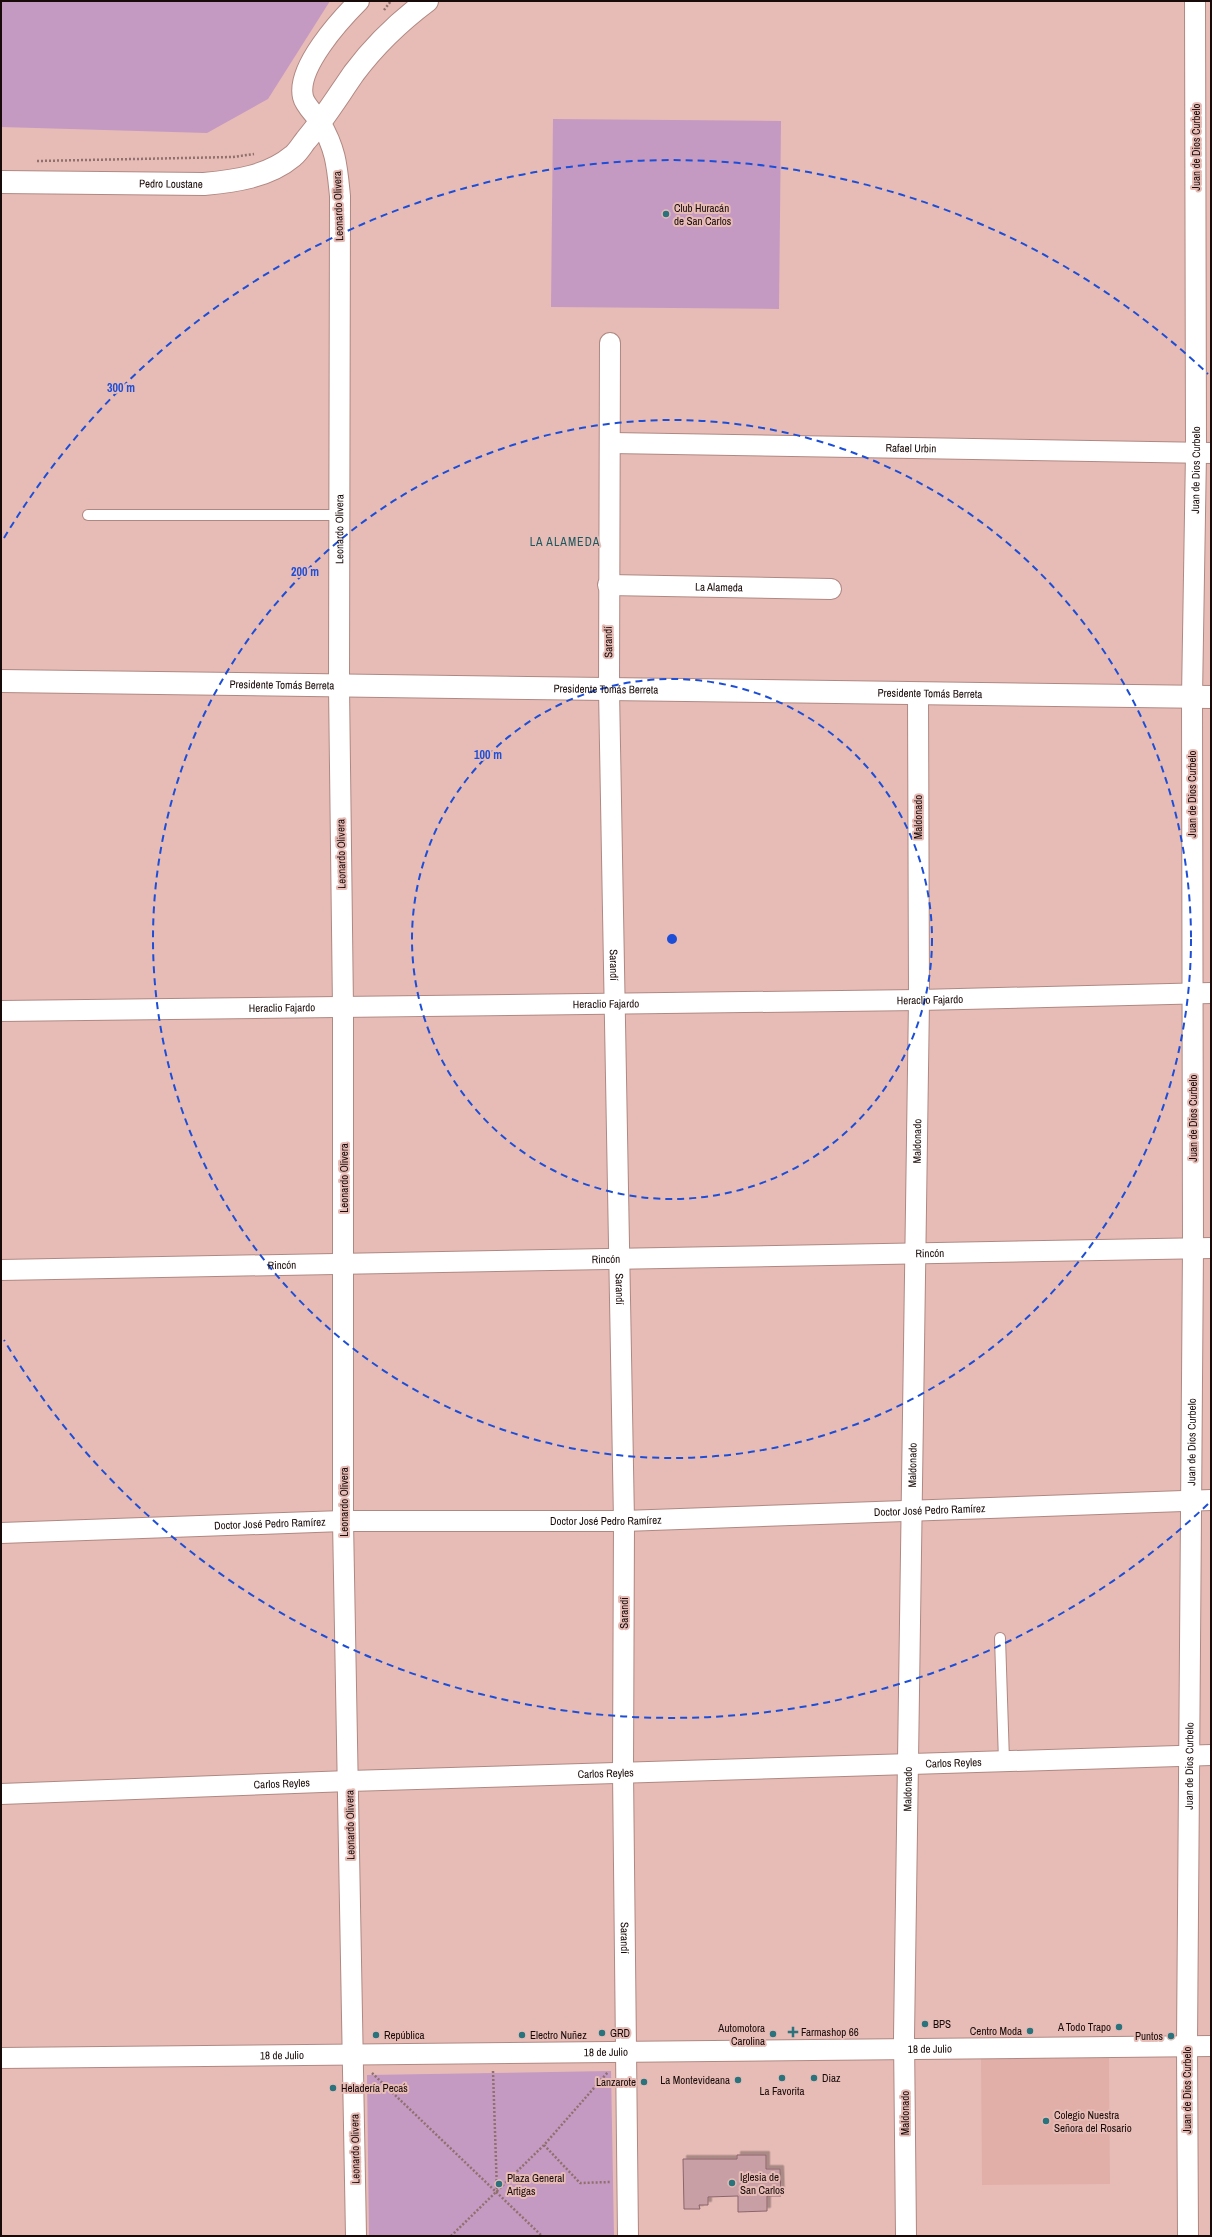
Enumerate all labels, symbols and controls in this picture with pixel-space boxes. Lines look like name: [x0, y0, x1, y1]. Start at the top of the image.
street label: Juan de Dios Curbelo: [1189, 103, 1203, 191]
street label: Leonardo Olivera: [330, 171, 346, 241]
street label: Pedro Loustane: [139, 176, 203, 191]
place label: Club Huracán de San Carlos: [674, 201, 732, 228]
marker: Club Huracán de San Carlos: [661, 209, 671, 219]
text: 300 m: [107, 380, 135, 396]
street label: Juan de Dios Curbelo: [1188, 426, 1203, 514]
street label: Rafael Urbin: [885, 441, 936, 455]
street label: Leonardo Olivera: [332, 494, 346, 564]
district label: LA ALAMEDA: [530, 534, 600, 550]
text: 200 m: [291, 564, 319, 580]
street label: La Alameda: [695, 580, 743, 594]
street label: Sarandí: [601, 626, 615, 658]
street label: Presidente Tomás Berreta: [229, 677, 335, 692]
street label: Presidente Tomás Berreta: [553, 681, 658, 697]
street label: Presidente Tomás Berreta: [877, 686, 982, 701]
text: 100 m: [474, 747, 502, 763]
street label: Juan de Dios Curbelo: [1185, 750, 1199, 838]
street label: Maldonado: [911, 795, 925, 839]
street label: Leonardo Olivera: [333, 819, 349, 889]
centre of rings: [665, 932, 679, 946]
street label: Sarandí: [607, 949, 621, 981]
street label: Heraclio Fajardo: [897, 992, 963, 1007]
street label: Heraclio Fajardo: [573, 996, 639, 1011]
street label: Heraclio Fajardo: [249, 1000, 315, 1015]
street label: Juan de Dios Curbelo: [1186, 1074, 1200, 1162]
street label: Maldonado: [910, 1119, 924, 1164]
street label: Leonardo Olivera: [337, 1143, 351, 1213]
street label: Rincón: [915, 1246, 944, 1260]
street label: Rincón: [591, 1252, 620, 1266]
street label: Rincón: [268, 1258, 296, 1272]
street label: Sarandí: [613, 1273, 627, 1305]
street label: Juan de Dios Curbelo: [1184, 1398, 1199, 1486]
street label: Maldonado: [905, 1443, 920, 1488]
street label: Leonardo Olivera: [337, 1467, 351, 1537]
street label: Doctor José Pedro Ramírez: [874, 1501, 986, 1519]
street label: Doctor José Pedro Ramírez: [550, 1513, 662, 1528]
street label: Doctor José Pedro Ramírez: [214, 1515, 326, 1533]
street label: Sarandí: [617, 1597, 631, 1629]
street label: Juan de Dios Curbelo: [1182, 1722, 1196, 1810]
street label: Carlos Reyles: [925, 1755, 982, 1771]
street label: Carlos Reyles: [577, 1765, 634, 1781]
street label: Maldonado: [900, 1767, 915, 1812]
street label: Carlos Reyles: [253, 1775, 311, 1792]
street label: Leonardo Olivera: [342, 1790, 358, 1860]
street label: Sarandí: [618, 1922, 632, 1954]
place label: BPS: [933, 2017, 951, 2031]
marker: BPS: [920, 2019, 930, 2029]
place label: A Todo Trapo: [1057, 2020, 1111, 2034]
place label: Automotora Carolina: [717, 2021, 765, 2048]
marker: A Todo Trapo: [1114, 2022, 1124, 2032]
place label: Centro Moda: [970, 2024, 1022, 2038]
place label: Farmashop 66: [801, 2025, 859, 2039]
place label: GRD: [610, 2026, 630, 2040]
marker: Centro Moda: [1025, 2026, 1035, 2036]
marker: Farmashop 66: [788, 2027, 798, 2037]
place label: República: [384, 2028, 425, 2042]
place label: Electro Nuñez: [530, 2028, 587, 2042]
marker: GRD: [597, 2028, 607, 2038]
marker: Automotora Carolina: [768, 2029, 778, 2039]
place label: Puntos: [1135, 2029, 1163, 2043]
marker: República: [371, 2030, 381, 2040]
marker: Electro Nuñez: [517, 2030, 527, 2040]
marker: Puntos: [1166, 2031, 1176, 2041]
street label: 18 de Julio: [908, 2042, 952, 2056]
street label: 18 de Julio: [584, 2045, 628, 2059]
street label: Juan de Dios Curbelo: [1180, 2046, 1194, 2134]
street label: 18 de Julio: [260, 2048, 304, 2062]
place label: Diaz: [822, 2071, 841, 2085]
place label: La Montevideana: [660, 2073, 730, 2087]
marker: La Favorita: [777, 2073, 787, 2083]
marker: Diaz: [809, 2073, 819, 2083]
place label: Lanzarote: [596, 2075, 636, 2089]
marker: La Montevideana: [733, 2075, 743, 2085]
marker: Lanzarote: [639, 2077, 649, 2087]
place label: Heladería Peca´s: [341, 2081, 408, 2095]
marker: Heladería Peca´s: [328, 2083, 338, 2093]
place label: La Favorita: [759, 2084, 805, 2098]
street label: Maldonado: [898, 2091, 912, 2135]
place label: Colegio Nuestra Señora del Rosario: [1054, 2108, 1132, 2135]
street label: Leonardo Olivera: [347, 2114, 363, 2184]
marker: Colegio Nuestra Señora del Rosario: [1041, 2116, 1051, 2126]
place label: Iglesia de San Carlos: [740, 2170, 785, 2197]
place label: Plaza General Artigas: [506, 2171, 564, 2198]
marker: Iglesia de San Carlos: [727, 2178, 737, 2188]
marker: Plaza General Artigas: [494, 2179, 504, 2189]

